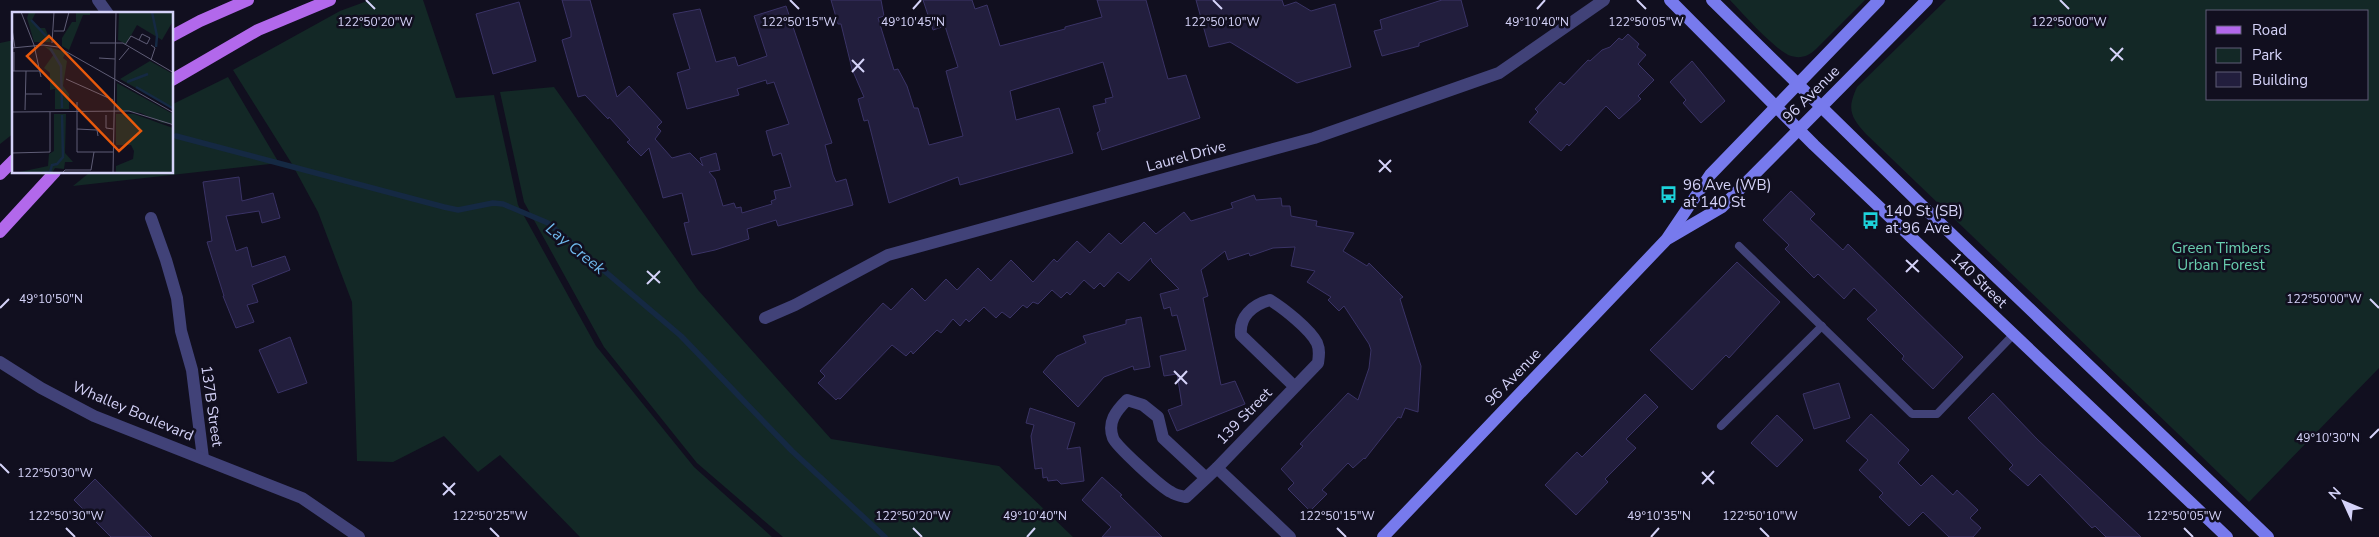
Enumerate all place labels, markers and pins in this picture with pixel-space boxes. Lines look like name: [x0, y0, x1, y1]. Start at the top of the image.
place label: 96 Ave (WB) at 140 St: [1683, 175, 1771, 212]
bus stop icon: 96 Ave (WB) at 140 St: [1659, 184, 1679, 204]
place label: 140 St (SB) at 96 Ave: [1885, 201, 1963, 238]
bus stop icon: 140 St (SB) at 96 Ave: [1861, 210, 1881, 230]

